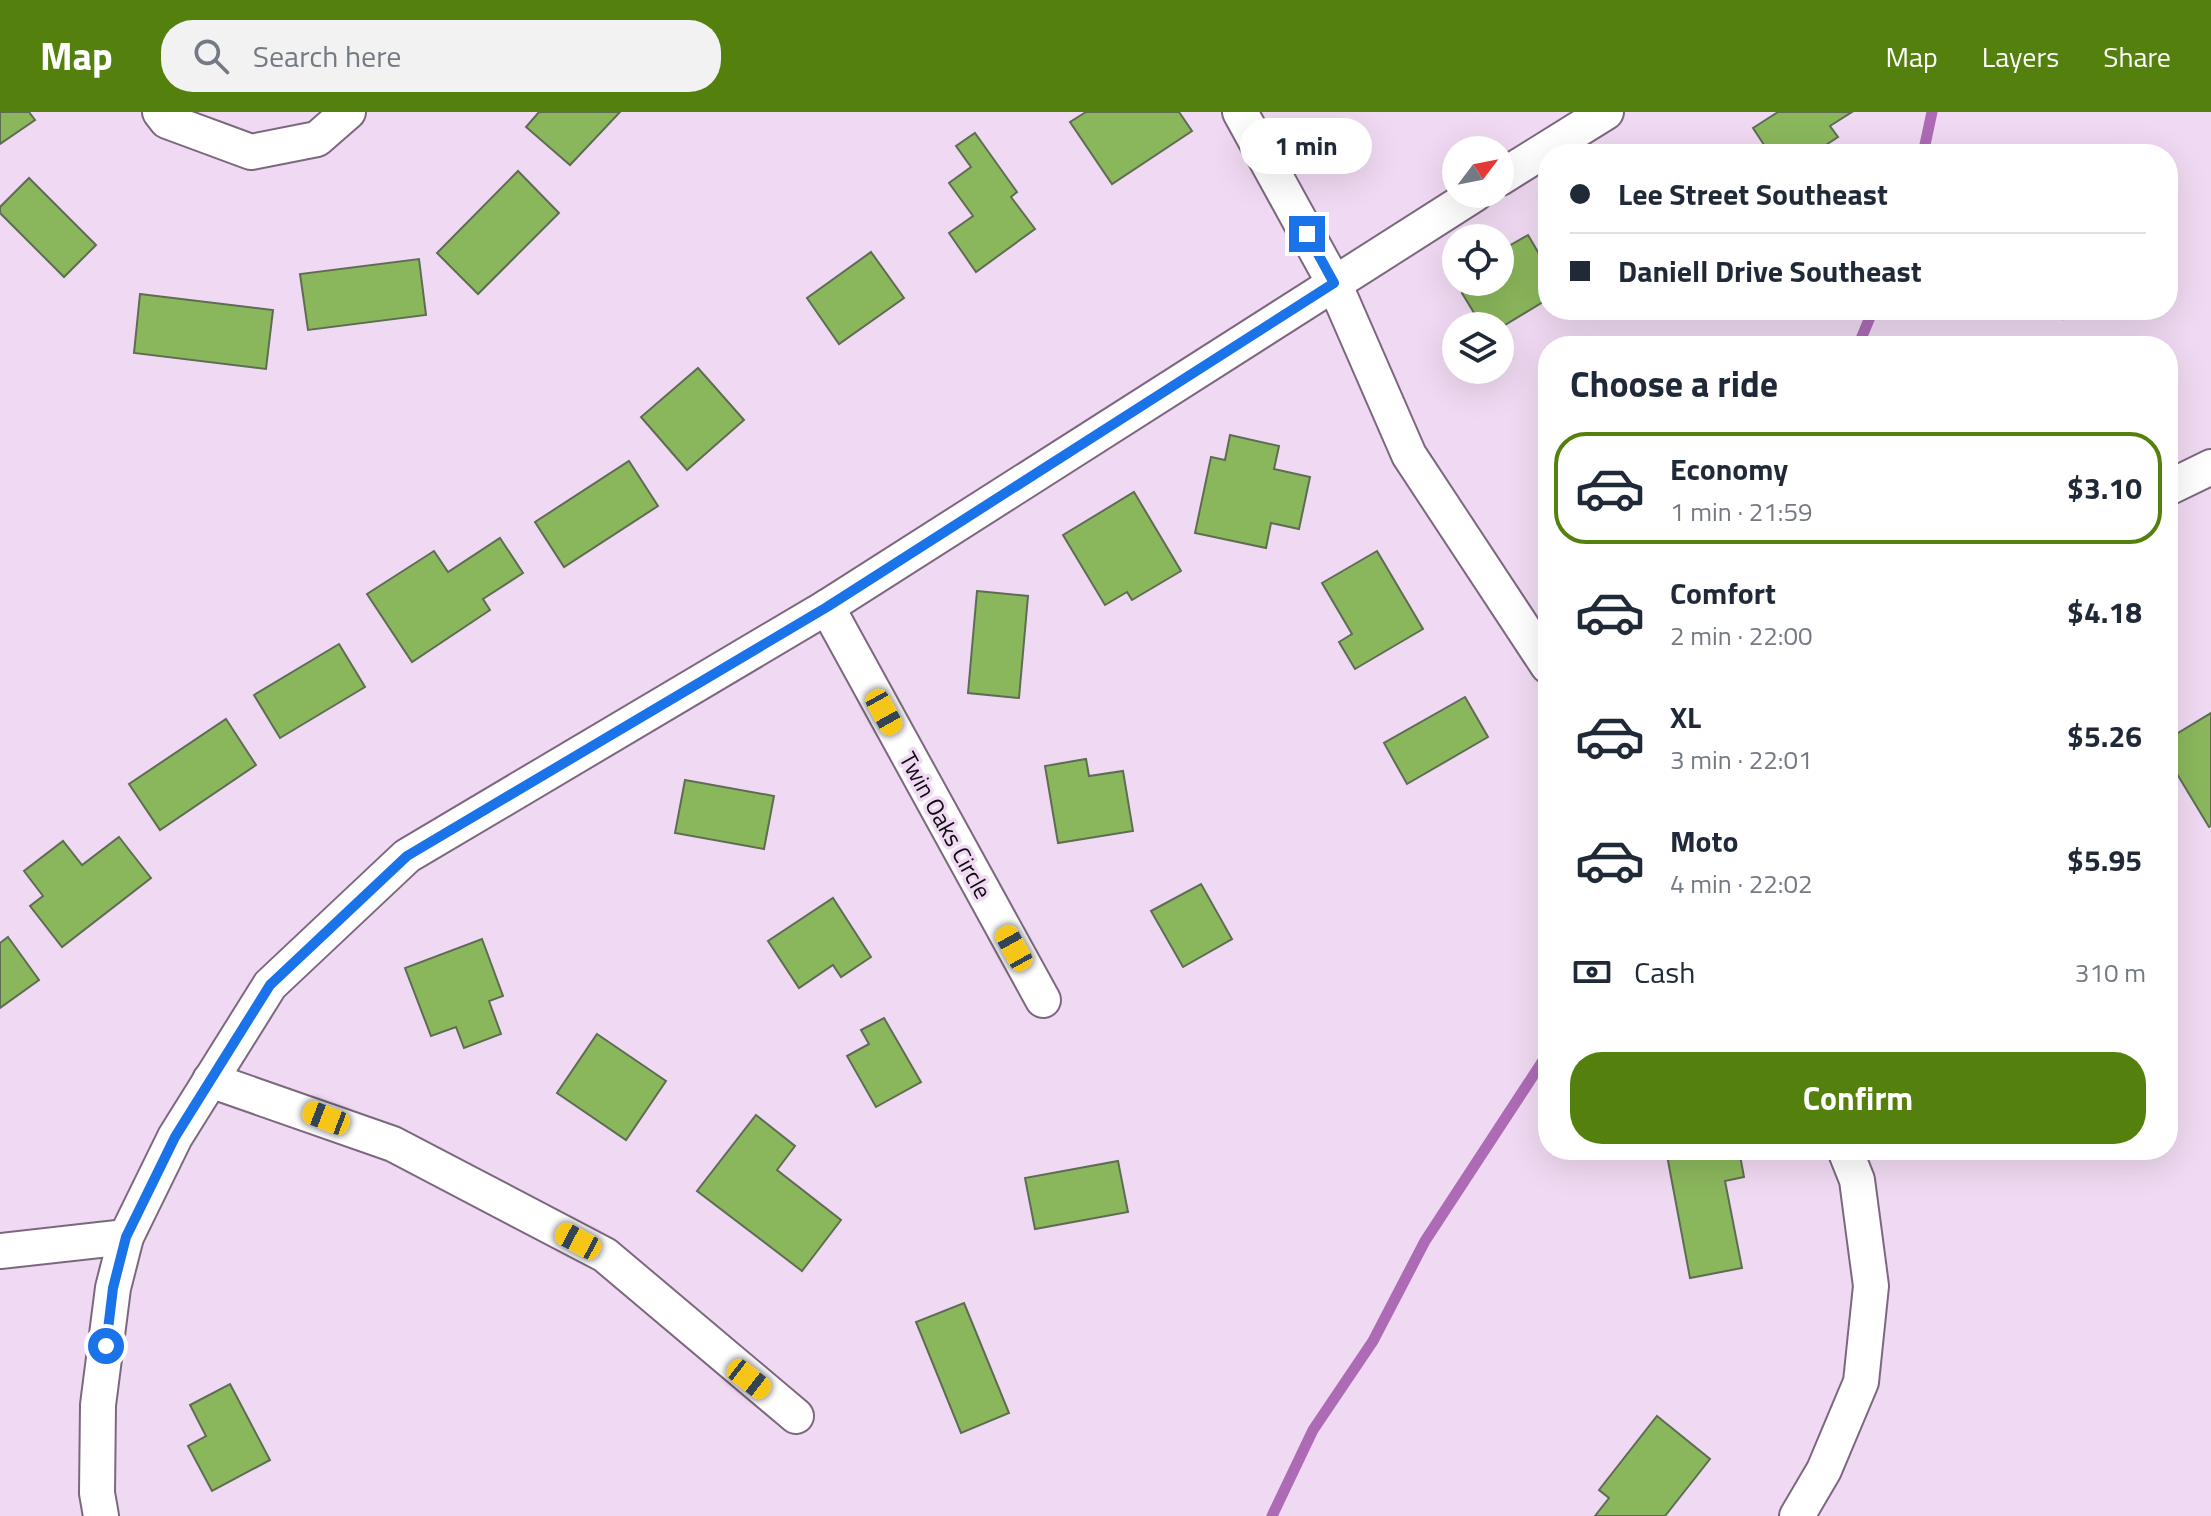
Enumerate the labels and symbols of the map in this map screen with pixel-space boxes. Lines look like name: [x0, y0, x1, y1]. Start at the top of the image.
callout: 1 min: [1241, 118, 1373, 174]
north arrow: [1442, 136, 1514, 208]
route end: [1289, 216, 1325, 252]
car: [862, 685, 906, 739]
street label: Twin Oaks Circle: [891, 745, 1001, 905]
car: [992, 921, 1036, 975]
car: [299, 1098, 353, 1138]
car: [551, 1219, 605, 1263]
route start: [88, 1328, 124, 1364]
car: [723, 1355, 775, 1403]

